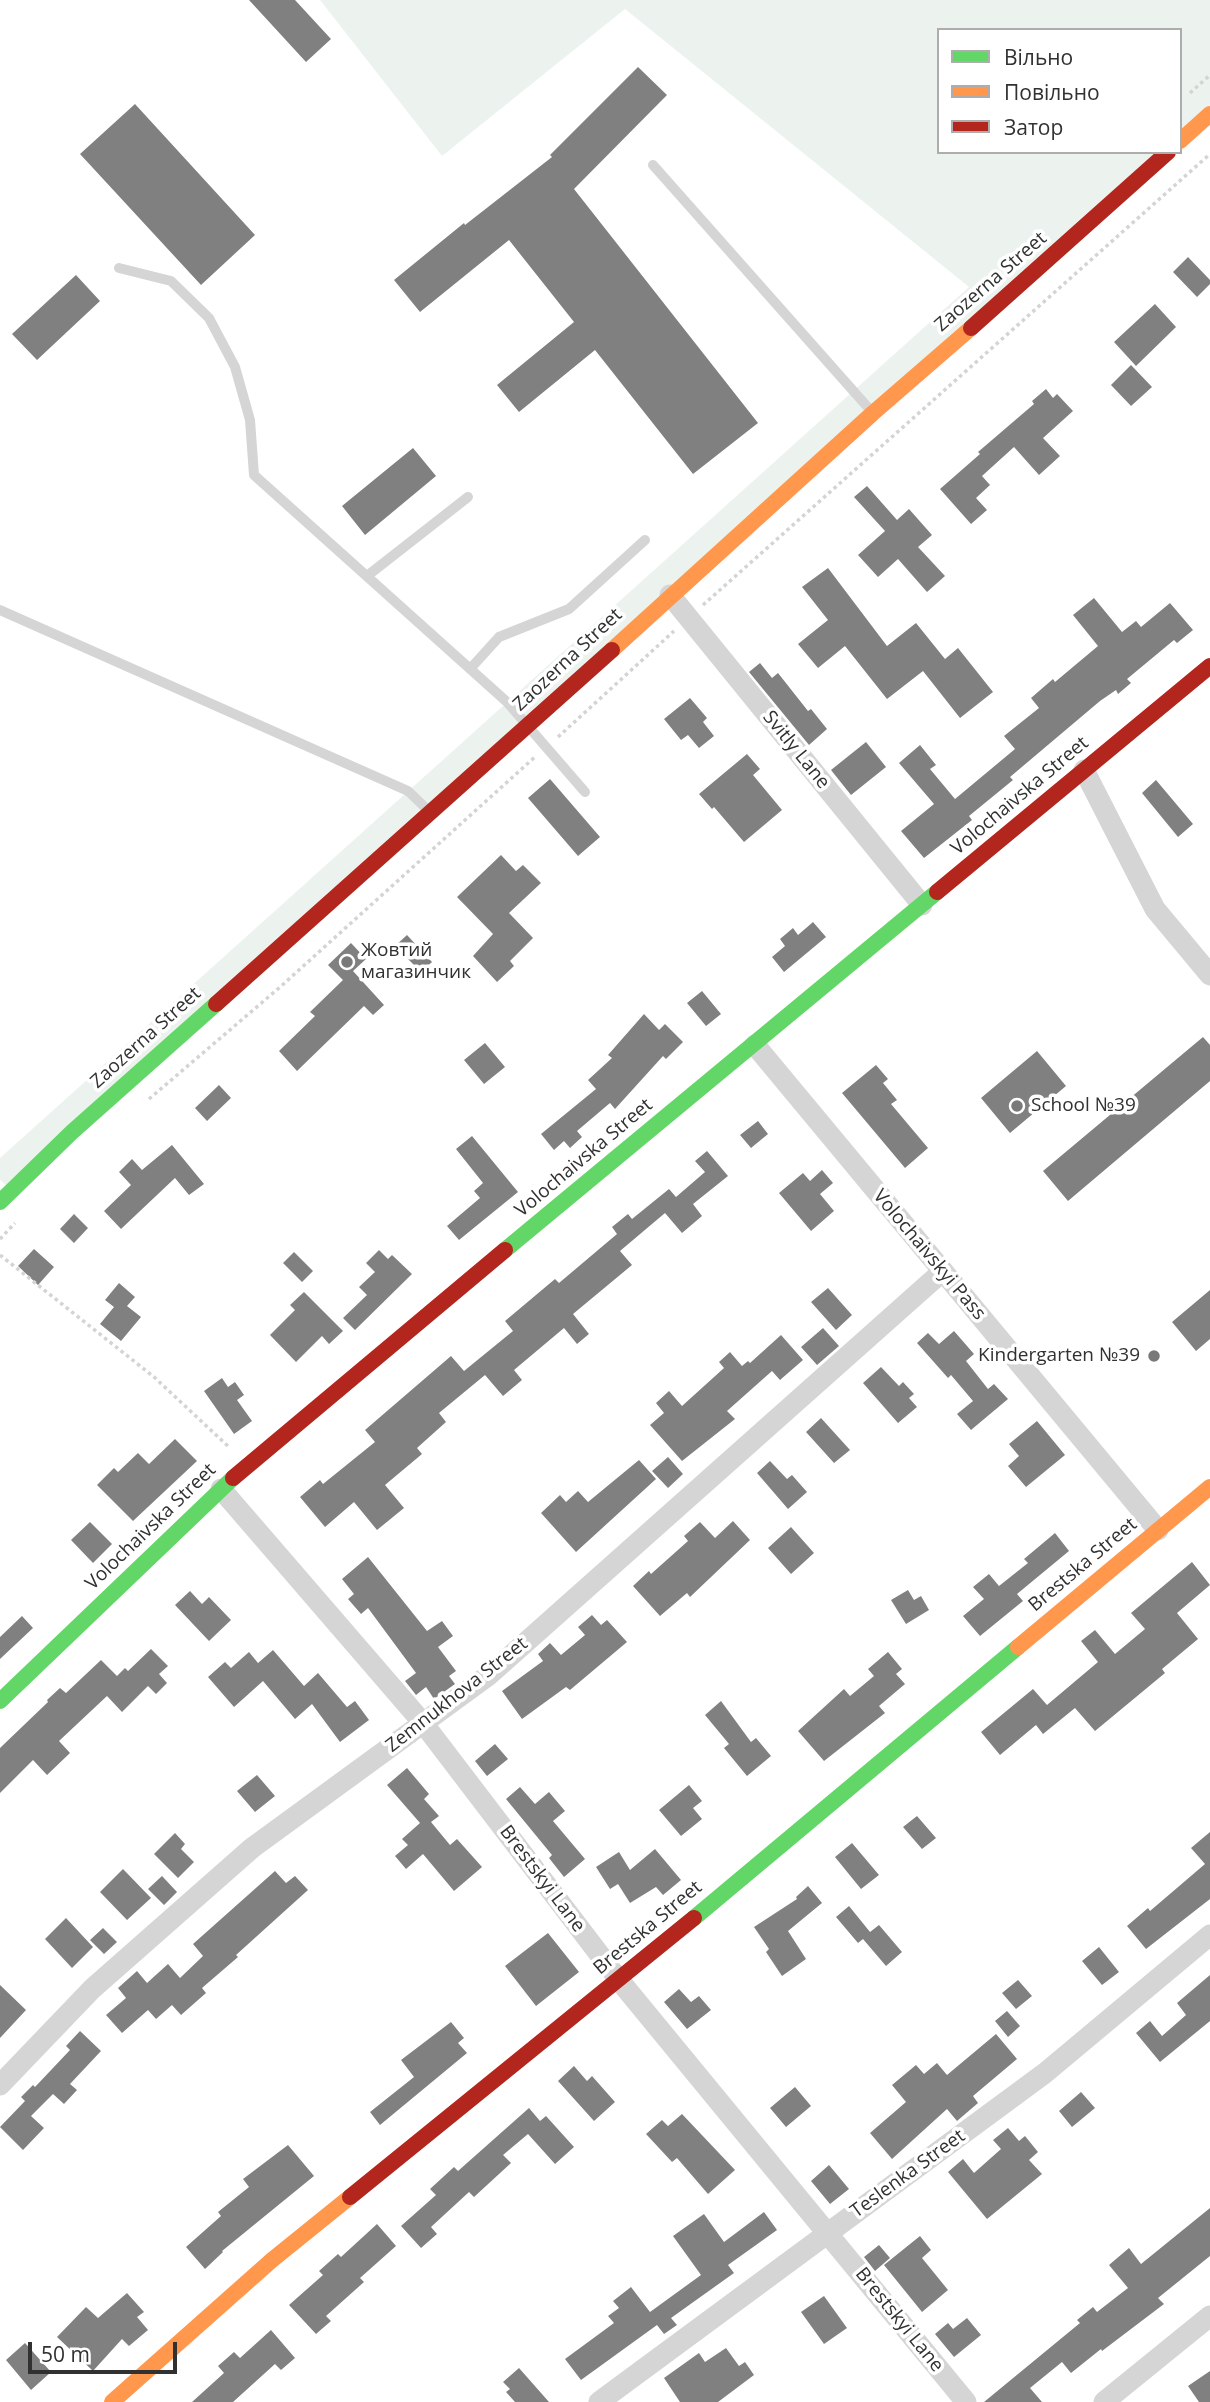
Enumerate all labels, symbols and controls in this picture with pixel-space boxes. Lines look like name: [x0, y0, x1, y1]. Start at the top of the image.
legend: [937, 28, 1182, 154]
text: Вільно: [1004, 43, 1073, 71]
text: Повільно: [1004, 78, 1100, 106]
text: Затор: [1004, 113, 1063, 141]
street label: Zaozerna Street: [931, 227, 1051, 337]
street label: Zaozerna Street: [509, 604, 627, 716]
street label: Svitly Lane: [758, 706, 834, 794]
street label: Volochaivska Street: [947, 732, 1093, 860]
place label: Жовтий магазинчик: [361, 940, 471, 984]
marker: Жовтий магазинчик: [339, 954, 355, 970]
street label: Zaozerna Street: [86, 983, 206, 1093]
street label: Volochaivska Street: [511, 1094, 657, 1222]
place label: School №39: [1031, 1095, 1136, 1117]
marker: School №39: [1009, 1098, 1025, 1114]
street label: Volochaivskyi Pass: [868, 1185, 990, 1325]
place label: Kindergarten №39: [978, 1345, 1140, 1367]
marker: Kindergarten №39: [1146, 1348, 1162, 1364]
street label: Volochaivska Street: [81, 1459, 221, 1595]
street label: Brestska Street: [1024, 1513, 1142, 1617]
street label: Zemnukhova Street: [382, 1633, 532, 1757]
street label: Brestskyi Lane: [494, 1821, 590, 1937]
street label: Brestska Street: [589, 1876, 707, 1980]
street label: Teslenka Street: [846, 2125, 970, 2223]
street label: Brestskyi Lane: [850, 2263, 948, 2377]
scale bar: [32, 2328, 180, 2372]
text: 50 m: [41, 2340, 90, 2368]

